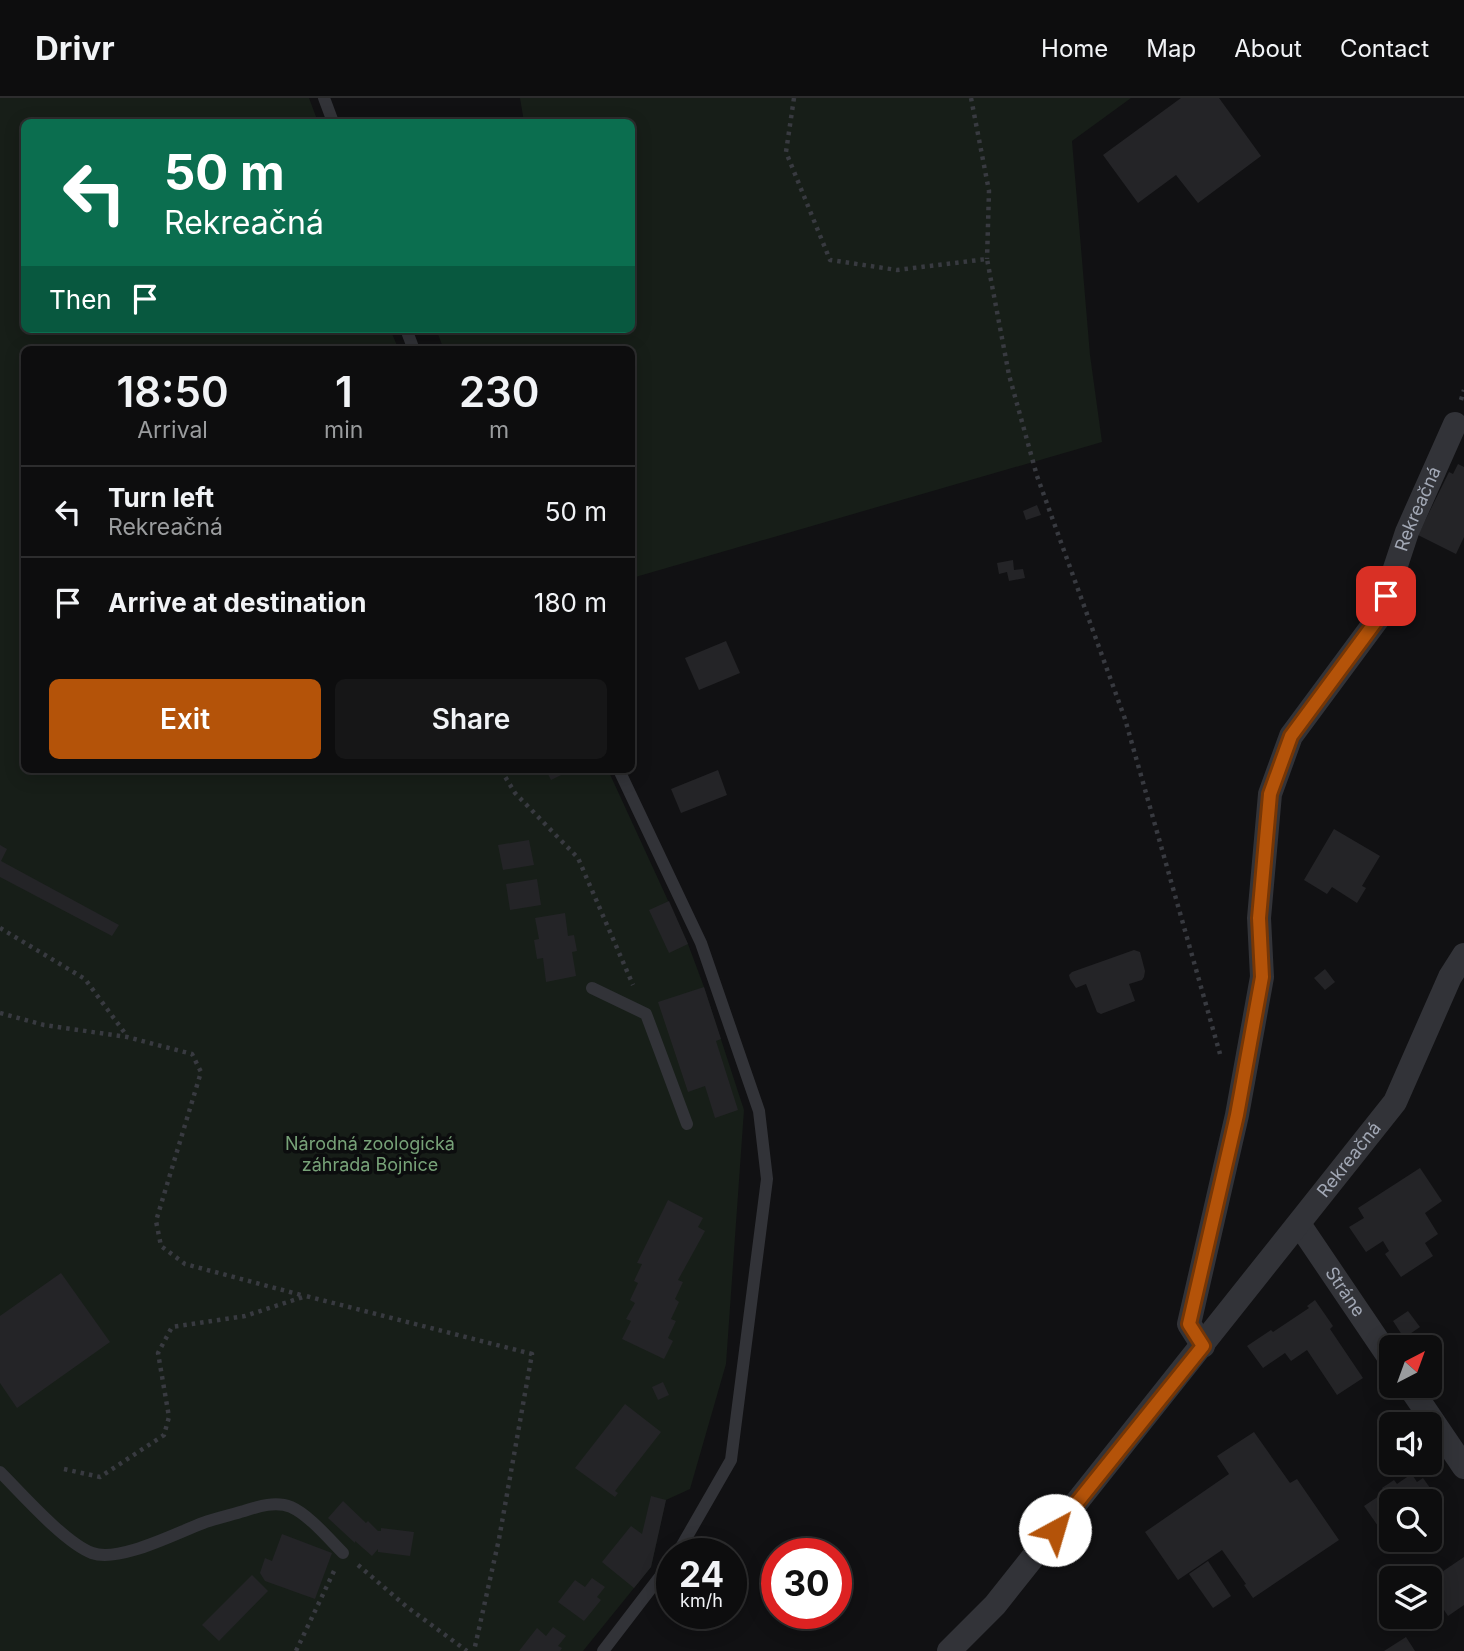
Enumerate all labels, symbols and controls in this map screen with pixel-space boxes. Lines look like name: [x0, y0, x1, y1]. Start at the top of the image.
text: Drivr: [35, 28, 115, 68]
text: Home: [1041, 34, 1108, 63]
text: Map: [1146, 34, 1196, 63]
text: About: [1234, 34, 1302, 63]
text: Contact: [1340, 34, 1429, 63]
text: 50 m: [164, 143, 285, 202]
icon: left: [49, 147, 140, 238]
text: Rekreačná: [164, 203, 324, 242]
icon: arrive: [126, 280, 164, 318]
text: Then: [49, 284, 112, 315]
text: 18:50: [116, 366, 229, 417]
text: 1: [335, 366, 353, 417]
text: 230: [459, 366, 540, 417]
text: Arrival: [137, 416, 208, 444]
text: min: [324, 416, 363, 444]
text: m: [489, 416, 509, 444]
street label: Rekreačná: [1390, 463, 1445, 554]
text: Turn left: [108, 482, 214, 513]
icon: left: [49, 493, 87, 531]
text: 50 m: [545, 496, 607, 527]
text: Rekreačná: [108, 513, 223, 541]
pin: [1356, 566, 1416, 626]
icon: arrive: [1367, 577, 1405, 615]
icon: arrive: [49, 584, 87, 622]
text: Arrive at destination: [108, 587, 367, 618]
text: 180 m: [534, 587, 607, 618]
button: Exit: [49, 679, 321, 759]
button: Share: [335, 679, 607, 759]
street label: Rekreačná: [1312, 1118, 1385, 1201]
park label: Národná zoologická záhrada Bojnice: [285, 1133, 455, 1175]
street label: Stráne: [1321, 1263, 1370, 1321]
north arrow: [1379, 1335, 1442, 1398]
map controls: [1379, 1335, 1442, 1629]
button: sound: [1379, 1412, 1442, 1475]
button: search: [1379, 1489, 1442, 1552]
position arrow: [1018, 1493, 1092, 1567]
speed limit sign: 30: [761, 1538, 852, 1629]
text: 24: [679, 1553, 724, 1595]
button: layers: [1379, 1566, 1442, 1629]
text: km/h: [680, 1590, 723, 1611]

